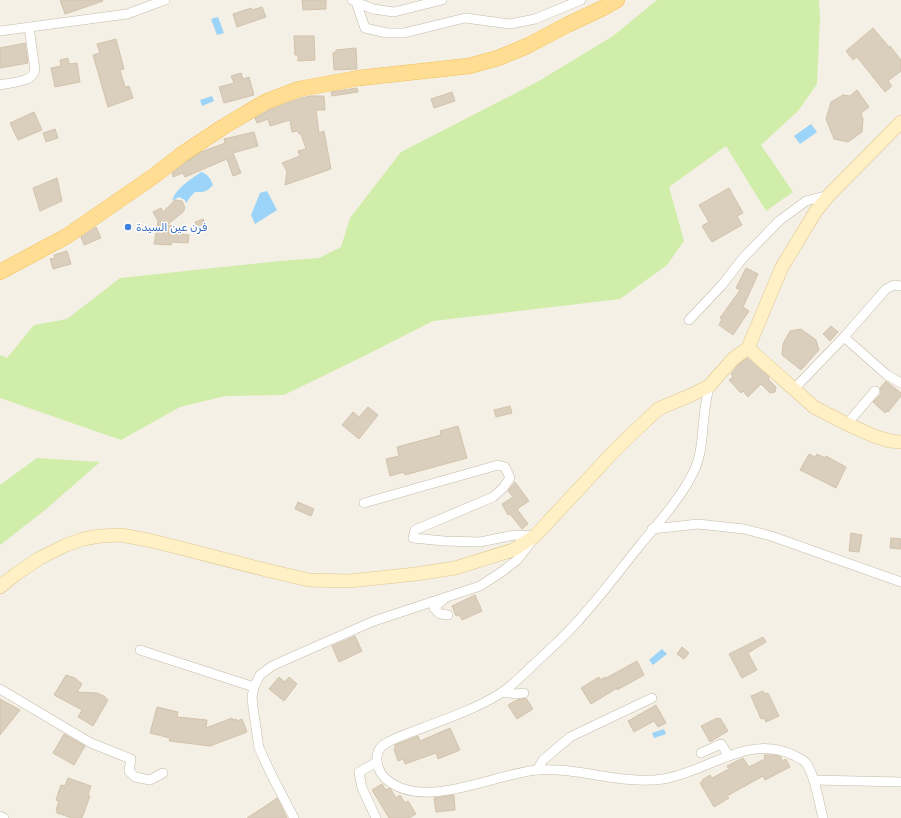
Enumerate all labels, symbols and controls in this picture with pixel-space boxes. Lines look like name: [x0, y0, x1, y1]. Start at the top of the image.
place label: فرن عين السيدة: [136, 221, 207, 234]
marker: فرن عين السيدة: [123, 222, 133, 232]

